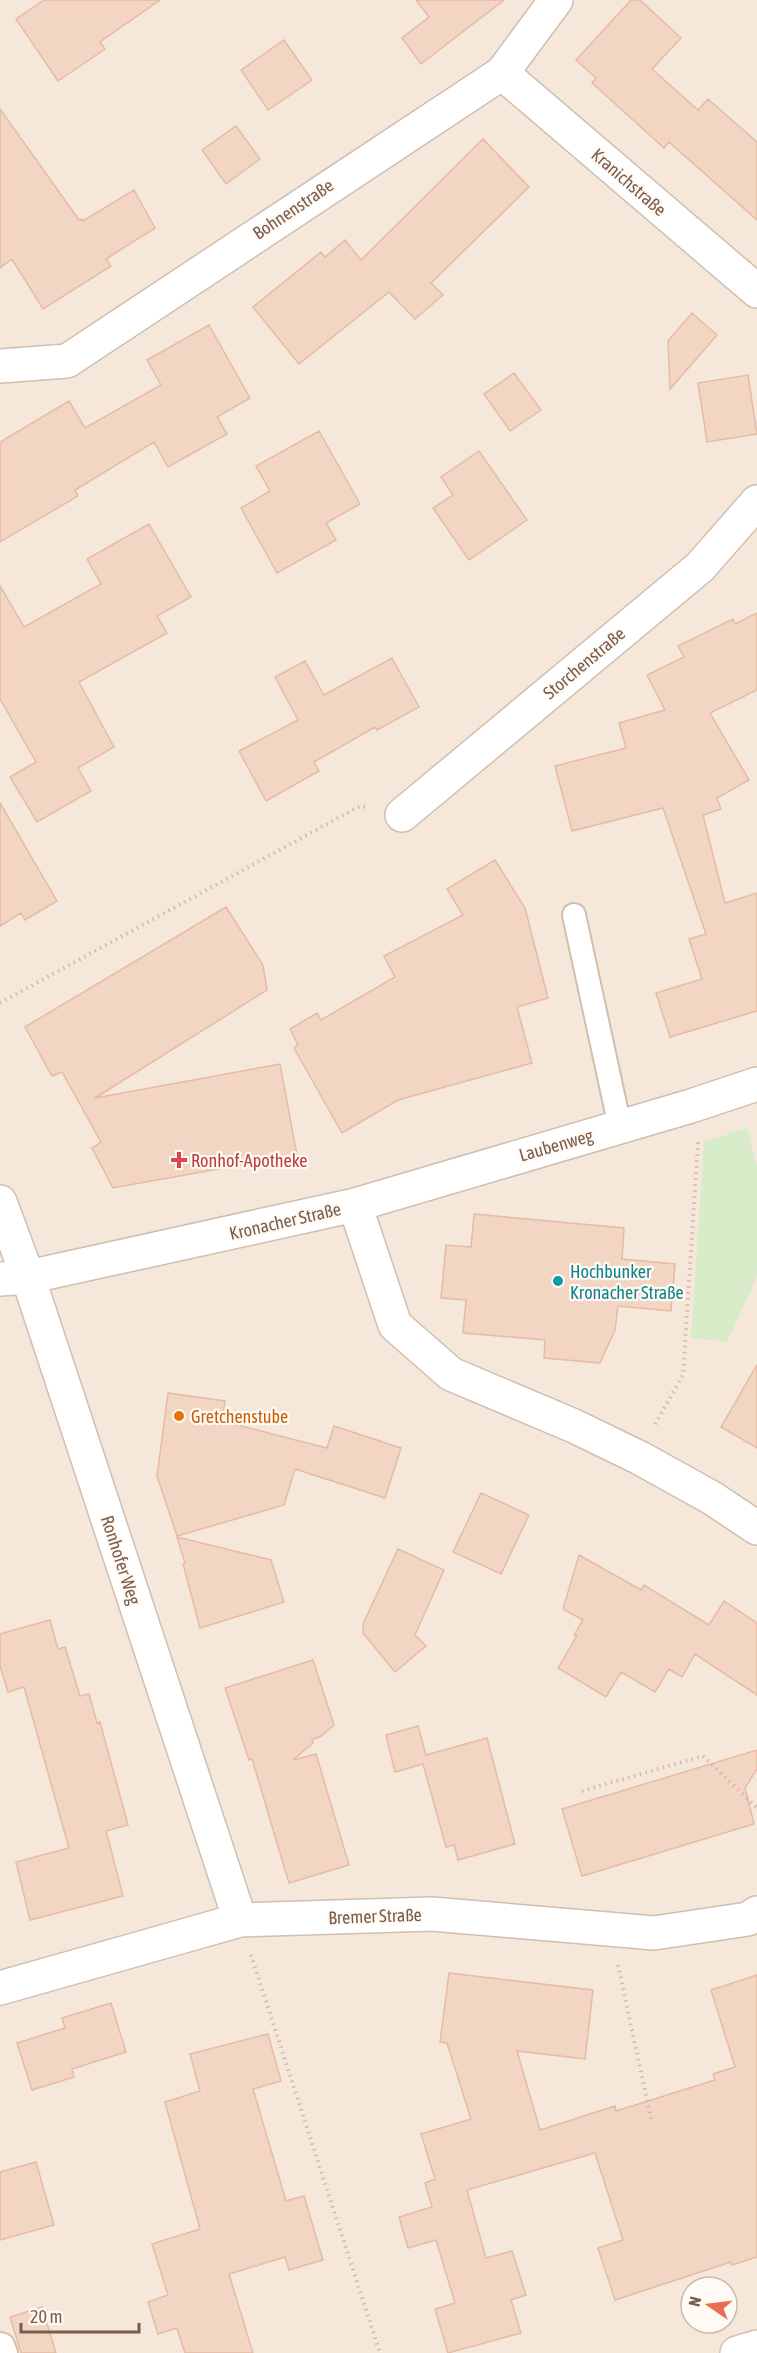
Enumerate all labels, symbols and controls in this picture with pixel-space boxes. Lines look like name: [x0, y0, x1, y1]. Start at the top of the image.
street label: Kranichstraße: [587, 144, 671, 220]
street label: Bohnenstraße: [249, 174, 337, 244]
street label: Storchenstraße: [539, 623, 629, 703]
street label: Laubenweg: [517, 1124, 596, 1166]
place label: Ronhof-Apotheke: [191, 1150, 307, 1171]
marker: Ronhof-Apotheke: [172, 1153, 186, 1167]
street label: Kronacher Straße: [227, 1198, 343, 1244]
place label: Hochbunker Kronacher Straße: [570, 1261, 684, 1303]
marker: Hochbunker Kronacher Straße: [551, 1274, 565, 1288]
place label: Gretchenstube: [191, 1406, 288, 1427]
marker: Gretchenstube: [172, 1409, 186, 1423]
street label: Ronhofer Weg: [97, 1513, 145, 1608]
street label: Bremer Straße: [328, 1904, 422, 1928]
north arrow: [679, 2275, 739, 2335]
text: N: [685, 2295, 704, 2308]
scale bar: [21, 2296, 140, 2334]
text: 20 m: [30, 2306, 62, 2327]

